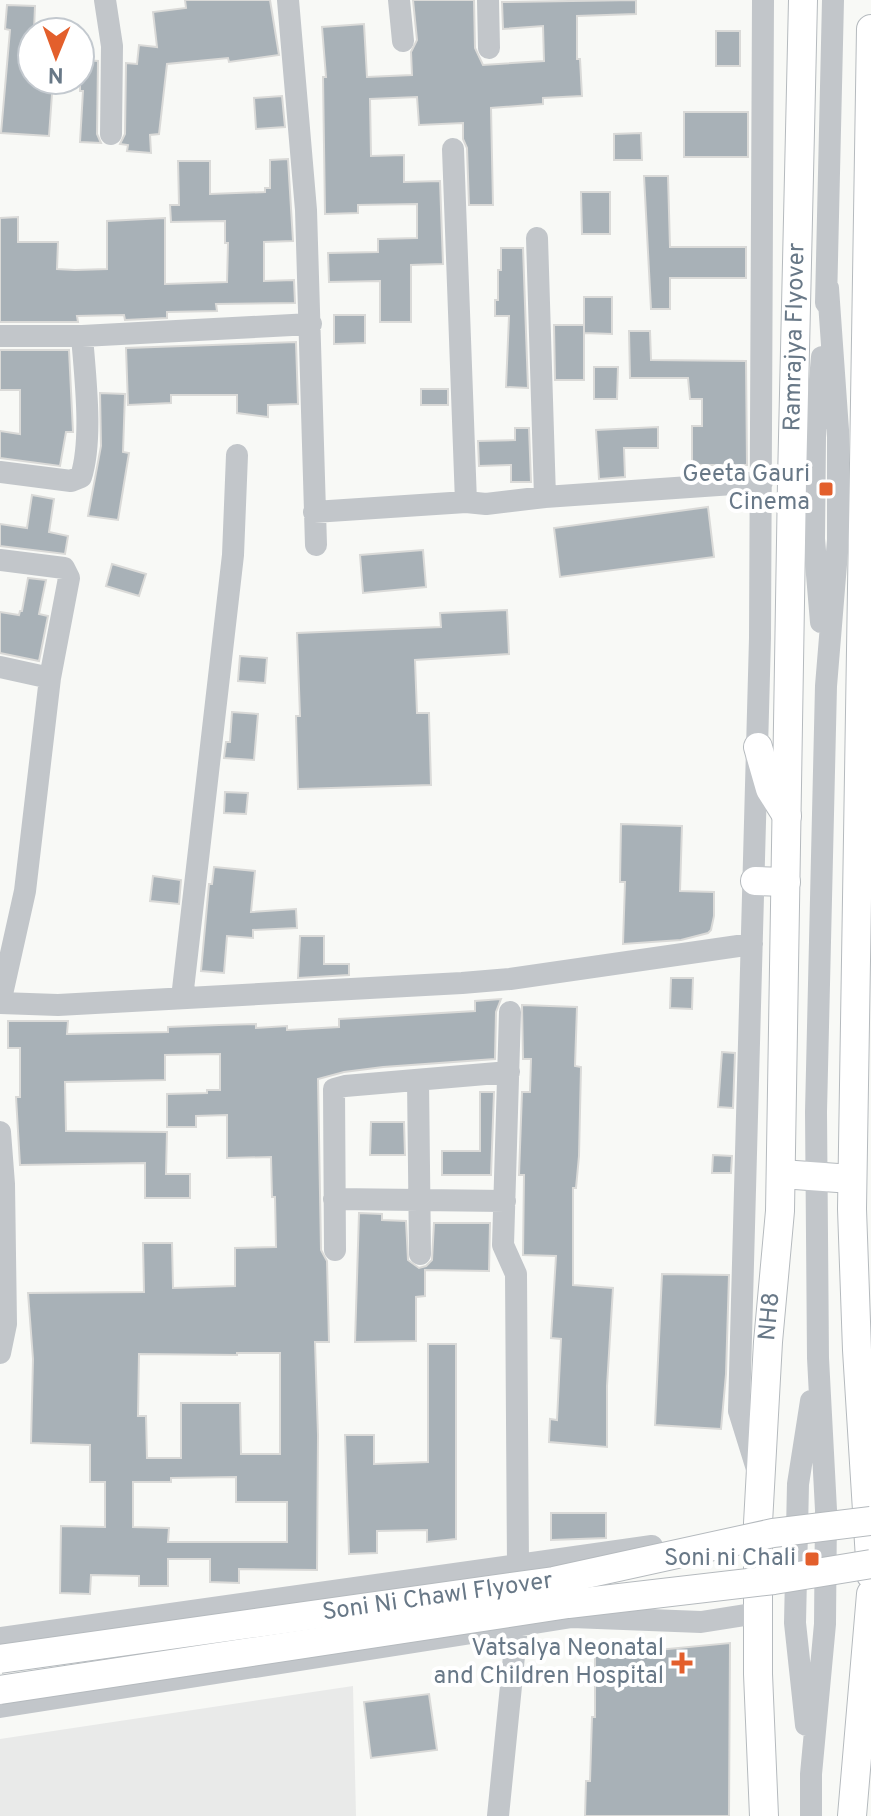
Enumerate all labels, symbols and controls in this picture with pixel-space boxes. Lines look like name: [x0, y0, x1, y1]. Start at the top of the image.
north arrow: [16, 16, 96, 96]
text: N: [48, 60, 64, 87]
street label: Ramrajya Flyover: [778, 243, 812, 432]
place label: Geeta Gauri Cinema: [682, 460, 810, 518]
marker: Geeta Gauri Cinema: [817, 480, 835, 498]
street label: NH8: [753, 1291, 787, 1342]
place label: Soni ni Chali: [664, 1544, 796, 1574]
marker: Soni ni Chali: [803, 1550, 821, 1568]
street label: Soni Ni Chawl Flyover: [321, 1566, 555, 1628]
place label: Vatsalya Neonatal and Children Hospital: [433, 1634, 664, 1692]
marker: Vatsalya Neonatal and Children Hospital: [671, 1652, 693, 1674]

